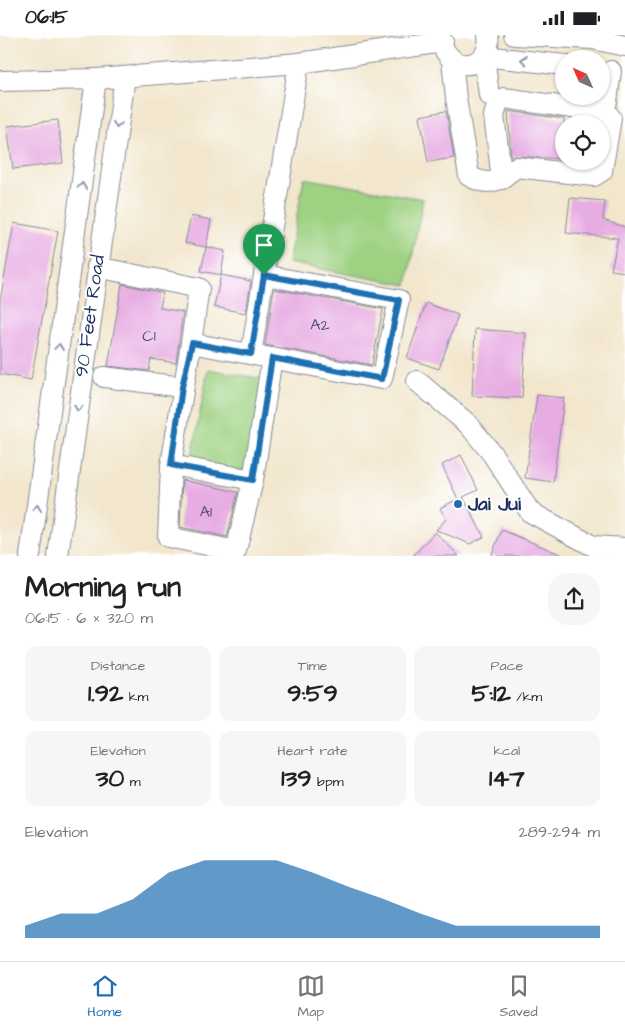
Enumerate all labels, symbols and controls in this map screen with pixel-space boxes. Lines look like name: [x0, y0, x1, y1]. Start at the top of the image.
text: 06:15: [25, 4, 68, 31]
north arrow: [555, 50, 610, 105]
map controls: [555, 50, 610, 170]
one-way arrow: [520, 55, 528, 66]
button: locate: [555, 115, 610, 170]
one-way arrow: [113, 121, 123, 130]
one-way arrow: [76, 181, 86, 190]
pin: [243, 224, 285, 275]
icon: arrive: [250, 231, 278, 259]
street label: 90 Feet Road: [68, 253, 112, 379]
house number: A2: [310, 314, 330, 336]
house number: C1: [142, 325, 156, 347]
one-way arrow: [53, 342, 64, 350]
one-way arrow: [73, 404, 84, 412]
place label: Jai Jui: [467, 491, 521, 518]
marker: Jai Jui: [452, 498, 464, 510]
house number: A1: [200, 501, 212, 523]
one-way arrow: [31, 503, 42, 511]
text: Morning run: [25, 568, 181, 607]
button: share: [548, 573, 600, 625]
text: 06:15 · 6 × 320 m: [25, 607, 153, 629]
text: Distance: [91, 656, 145, 676]
text: Time: [298, 656, 327, 676]
text: Pace: [491, 656, 523, 676]
text: 1.92: [88, 676, 123, 711]
text: 9:59: [287, 676, 338, 711]
text: 5:12: [471, 676, 511, 711]
text: km: [123, 687, 148, 707]
text: /km: [511, 687, 542, 707]
text: Elevation: [91, 741, 146, 761]
text: Heart rate: [277, 741, 348, 761]
text: kcal: [493, 741, 520, 761]
text: 30: [96, 761, 124, 796]
text: 139: [281, 761, 311, 796]
text: 147: [489, 761, 525, 796]
text: m: [124, 772, 141, 792]
text: bpm: [311, 772, 344, 792]
text: Elevation: [25, 821, 88, 843]
text: 289–294 m: [518, 821, 600, 843]
tab: Home: [87, 972, 122, 1022]
tab: Map: [297, 972, 325, 1022]
tab: Saved: [500, 972, 538, 1022]

